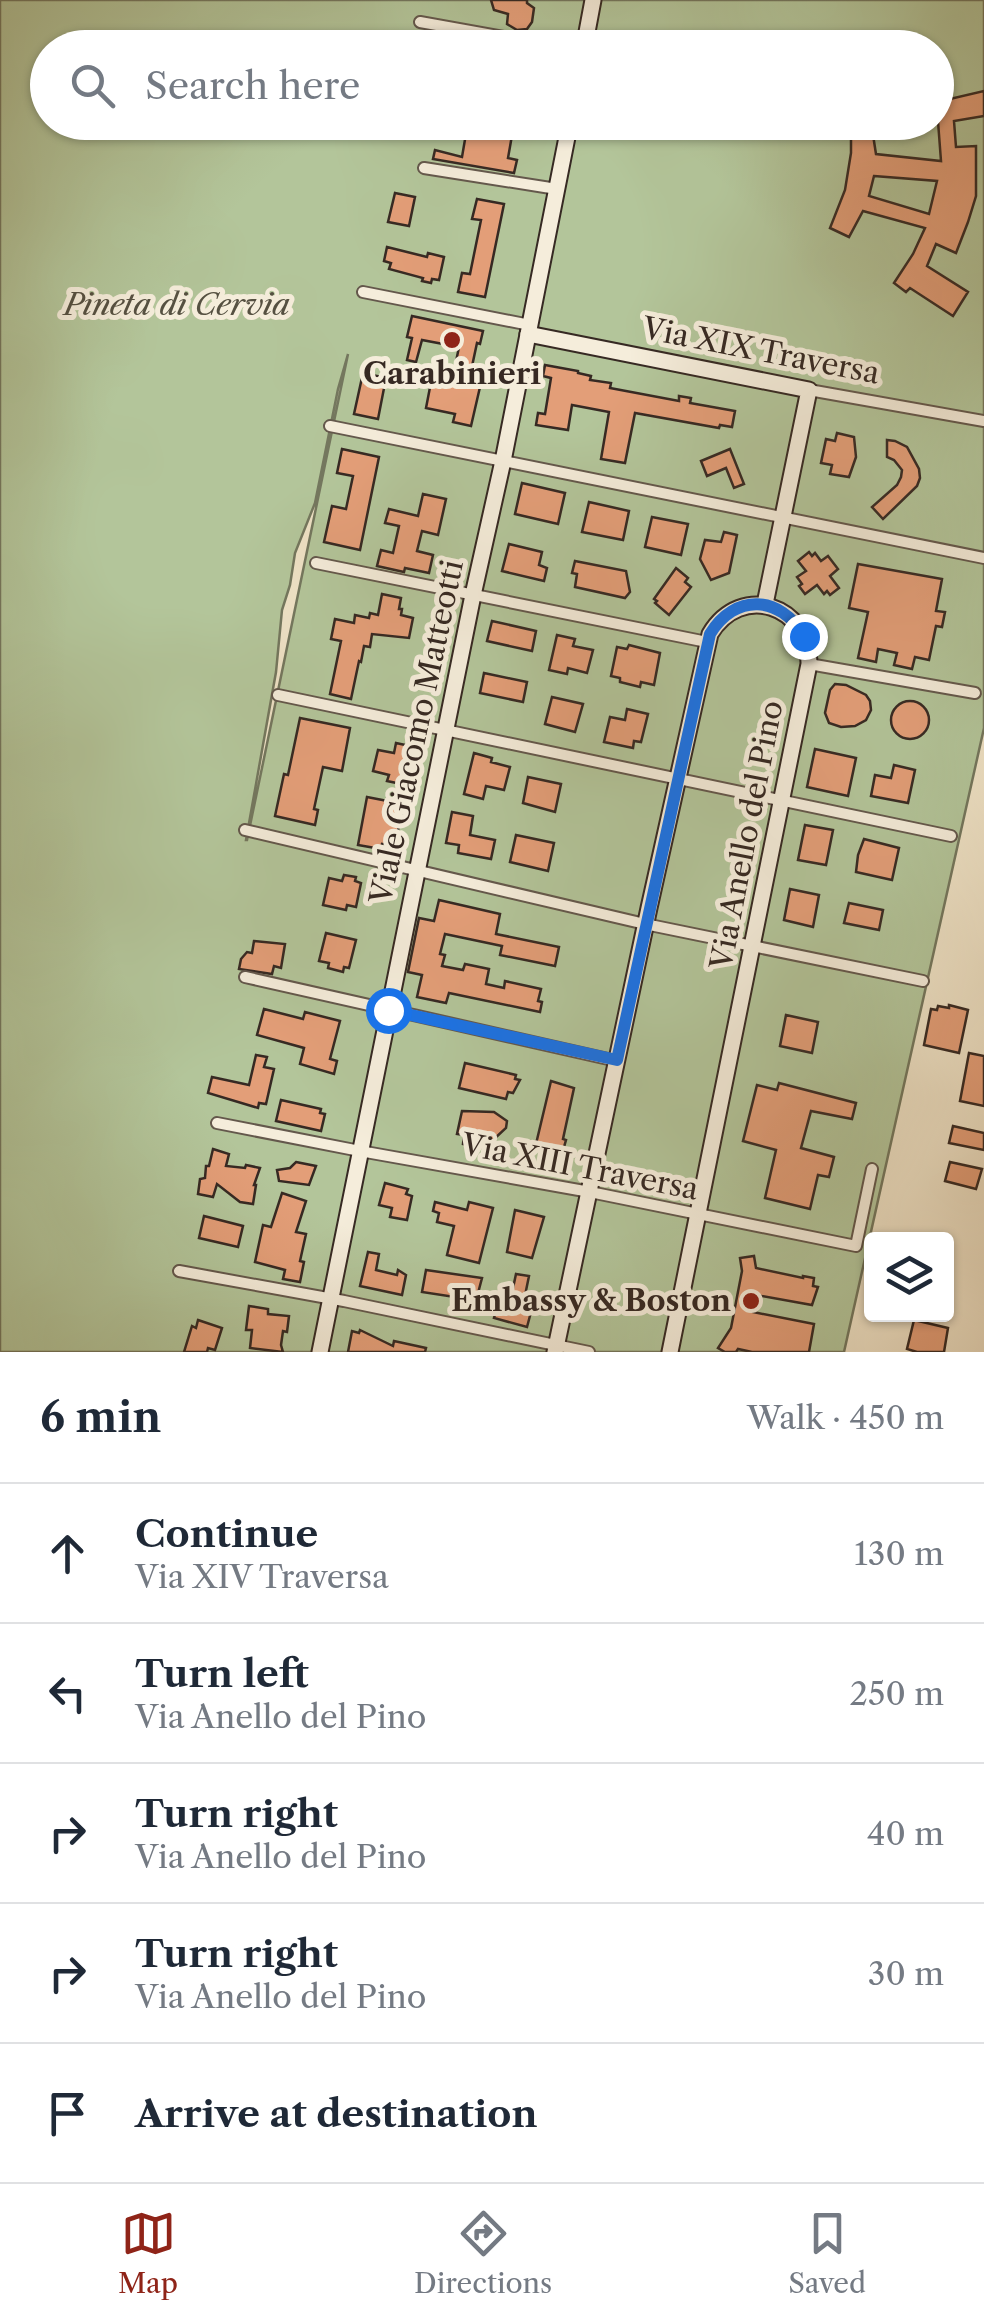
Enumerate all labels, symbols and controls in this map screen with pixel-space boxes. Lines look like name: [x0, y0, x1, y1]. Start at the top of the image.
search box: [30, 30, 954, 140]
icon: search: [65, 58, 120, 113]
text: Search here: [145, 62, 360, 109]
park label: Pineta di Cervia: [62, 286, 290, 323]
street label: Via XIX Traversa: [638, 309, 883, 392]
marker: Carabinieri: [441, 329, 463, 351]
place label: Carabinieri: [363, 355, 541, 392]
street label: Viale Giacomo Matteotti: [362, 557, 471, 908]
route end: [782, 614, 828, 660]
street label: Via Anello del Pino: [702, 697, 791, 973]
route start: [366, 988, 412, 1034]
street label: Via XIII Traversa: [458, 1125, 702, 1208]
map controls: [864, 1232, 954, 1322]
button: layers: [864, 1232, 954, 1322]
place label: Embassy & Boston: [451, 1282, 731, 1319]
marker: Embassy & Boston: [740, 1290, 762, 1312]
text: 6 min: [40, 1391, 161, 1443]
text: Walk · 450 m: [747, 1398, 944, 1437]
text: Continue: [135, 1510, 318, 1557]
icon: ahead: [40, 1526, 95, 1581]
text: 130 m: [854, 1534, 944, 1573]
text: Via XIV Traversa: [135, 1557, 389, 1596]
text: Turn left: [135, 1650, 309, 1697]
icon: left: [40, 1666, 95, 1721]
text: 250 m: [850, 1674, 944, 1713]
text: Via Anello del Pino: [135, 1697, 426, 1736]
text: Turn right: [135, 1790, 338, 1837]
icon: right: [40, 1806, 95, 1861]
text: 40 m: [867, 1814, 944, 1853]
text: Via Anello del Pino: [135, 1837, 426, 1876]
text: Turn right: [135, 1930, 338, 1977]
icon: right: [40, 1946, 95, 2001]
text: 30 m: [868, 1954, 944, 1993]
text: Via Anello del Pino: [135, 1977, 426, 2016]
icon: arrive: [40, 2086, 95, 2141]
text: Arrive at destination: [135, 2090, 538, 2137]
tab: Map: [118, 2206, 178, 2300]
tab: Directions: [414, 2206, 552, 2300]
tab: Saved: [788, 2206, 866, 2300]

